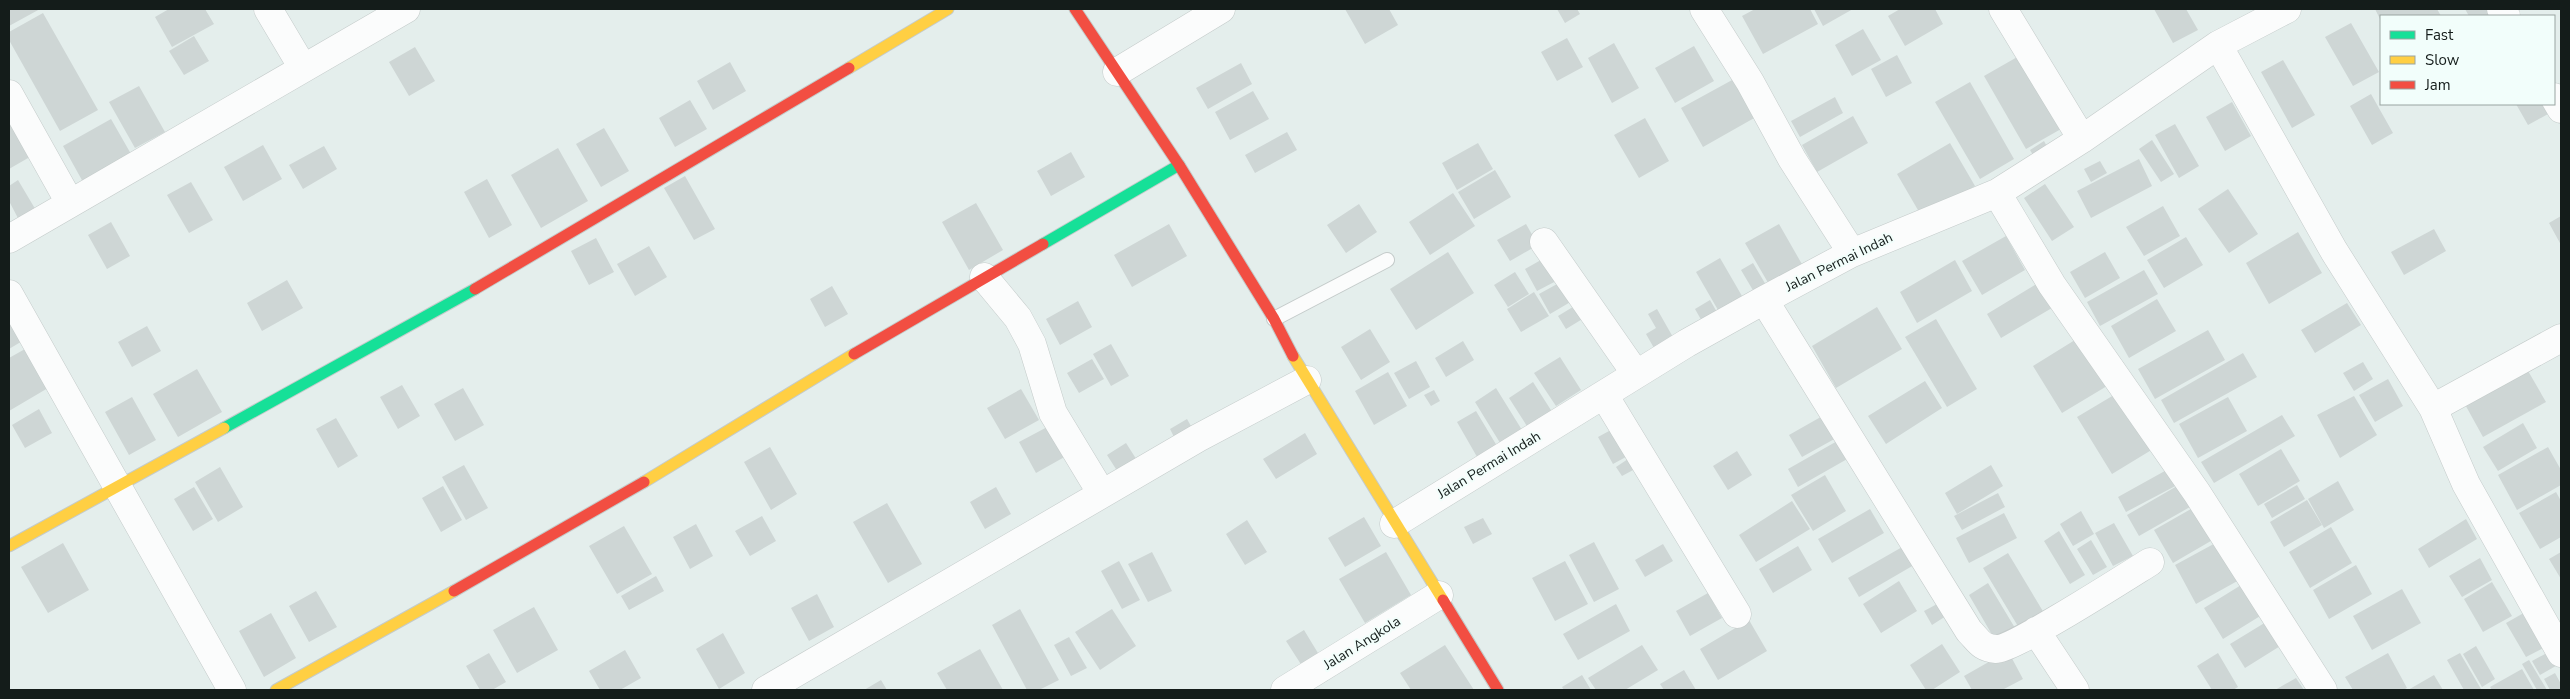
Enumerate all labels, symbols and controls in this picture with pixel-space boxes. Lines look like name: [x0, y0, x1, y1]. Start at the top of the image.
legend: [2380, 15, 2555, 105]
text: Fast: [2425, 25, 2454, 45]
text: Slow: [2425, 50, 2460, 70]
text: Jam: [2424, 75, 2451, 95]
street label: Jalan Permai Indah: [1781, 228, 1896, 297]
street label: Jalan Permai Indah: [1433, 427, 1544, 504]
street label: Jalan Angkola: [1319, 612, 1404, 675]

